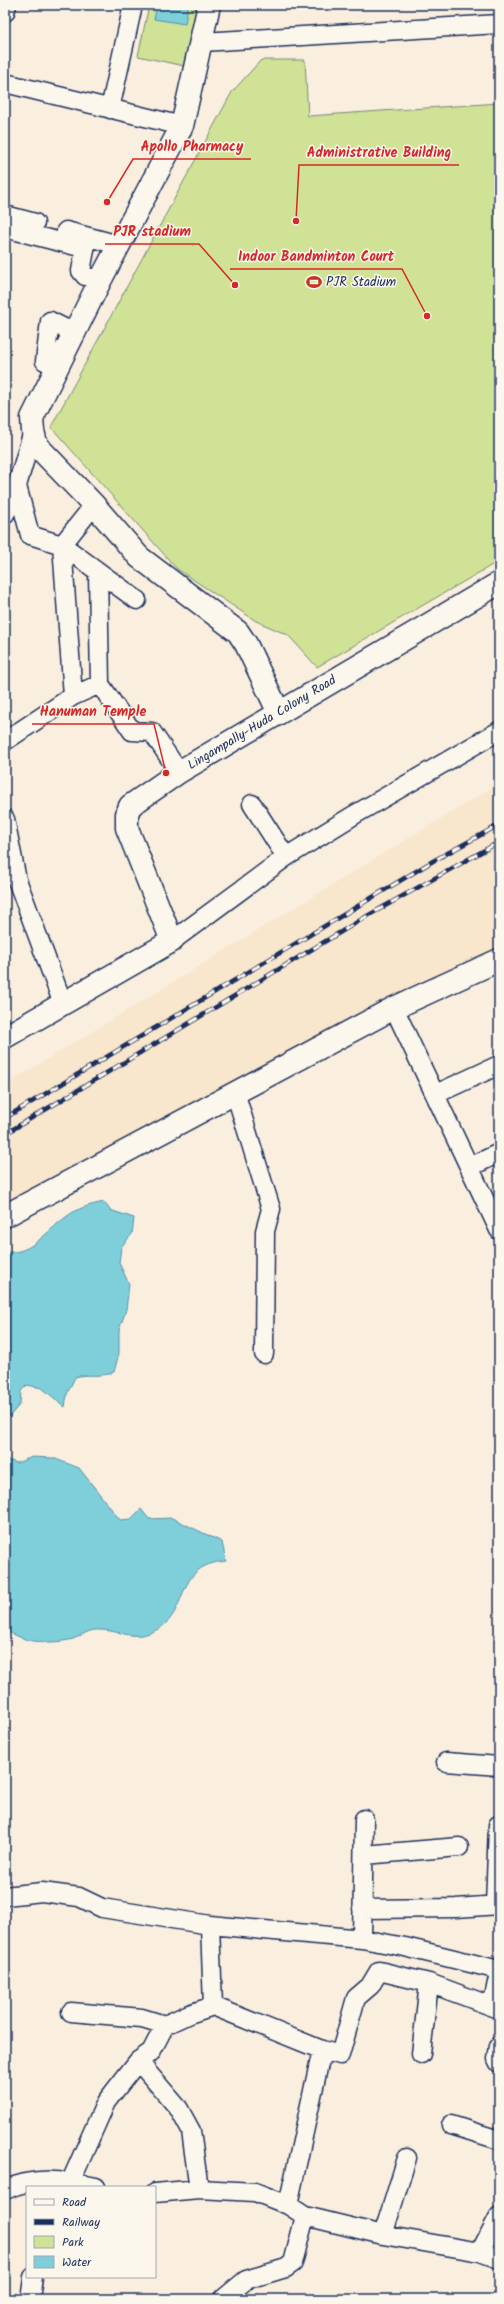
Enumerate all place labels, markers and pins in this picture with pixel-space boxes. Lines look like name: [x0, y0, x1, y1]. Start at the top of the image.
callout: Apollo Pharmacy: [133, 133, 251, 159]
callout: Administrative Building: [299, 139, 459, 165]
callout: PJR stadium: [105, 218, 199, 244]
callout: Indoor Bandminton Court: [230, 243, 402, 269]
place label: PJR Stadium: [326, 272, 396, 293]
sports icon: PJR Stadium: [305, 273, 323, 291]
callout: Hanuman Temple: [32, 698, 154, 724]

